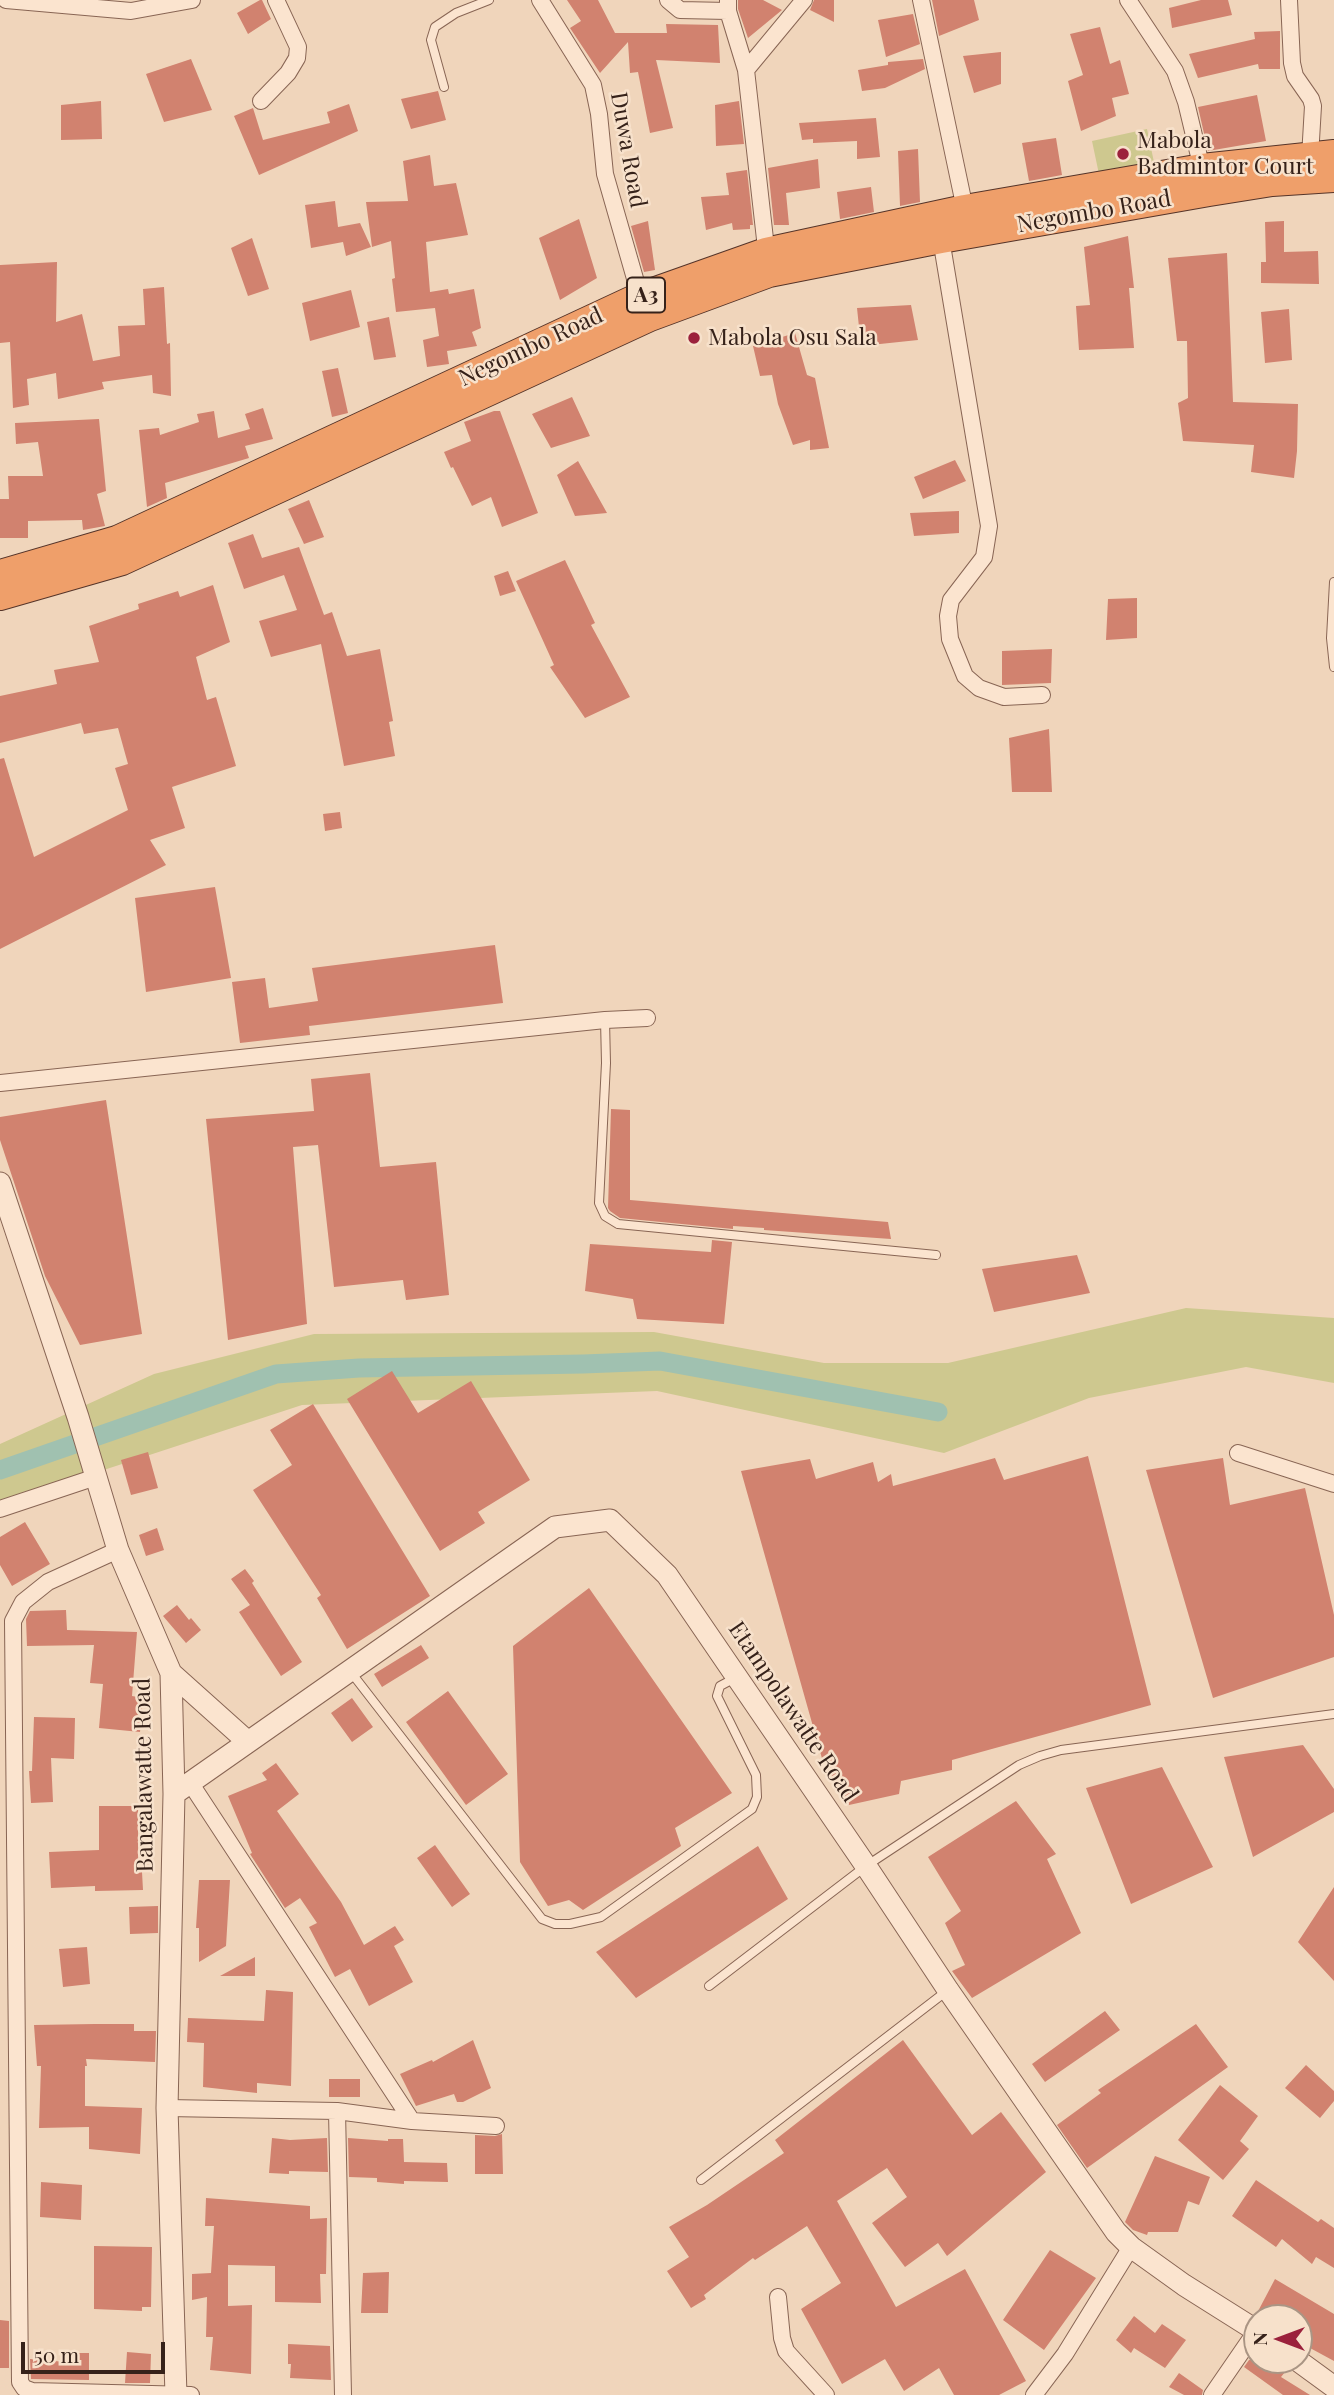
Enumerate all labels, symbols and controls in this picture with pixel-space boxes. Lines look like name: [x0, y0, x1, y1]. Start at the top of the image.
street label: Duwa Road: [604, 90, 652, 210]
place label: Mabola Badmintor Court: [1137, 127, 1314, 181]
marker: Mabola Badmintor Court: [1115, 146, 1131, 162]
street label: Negombo Road: [1015, 185, 1173, 239]
road number: A3: [627, 278, 665, 312]
street label: Negombo Road: [454, 302, 608, 392]
place label: Mabola Osu Sala: [708, 324, 877, 352]
marker: Mabola Osu Sala: [686, 330, 702, 346]
street label: Etampolawatte Road: [722, 1617, 864, 1807]
street label: Bangalawatte Road: [129, 1677, 159, 1873]
north arrow: [1243, 2304, 1313, 2374]
scale bar: [24, 2328, 168, 2372]
text: N: [1246, 2332, 1272, 2346]
text: 50 m: [34, 2340, 79, 2368]

